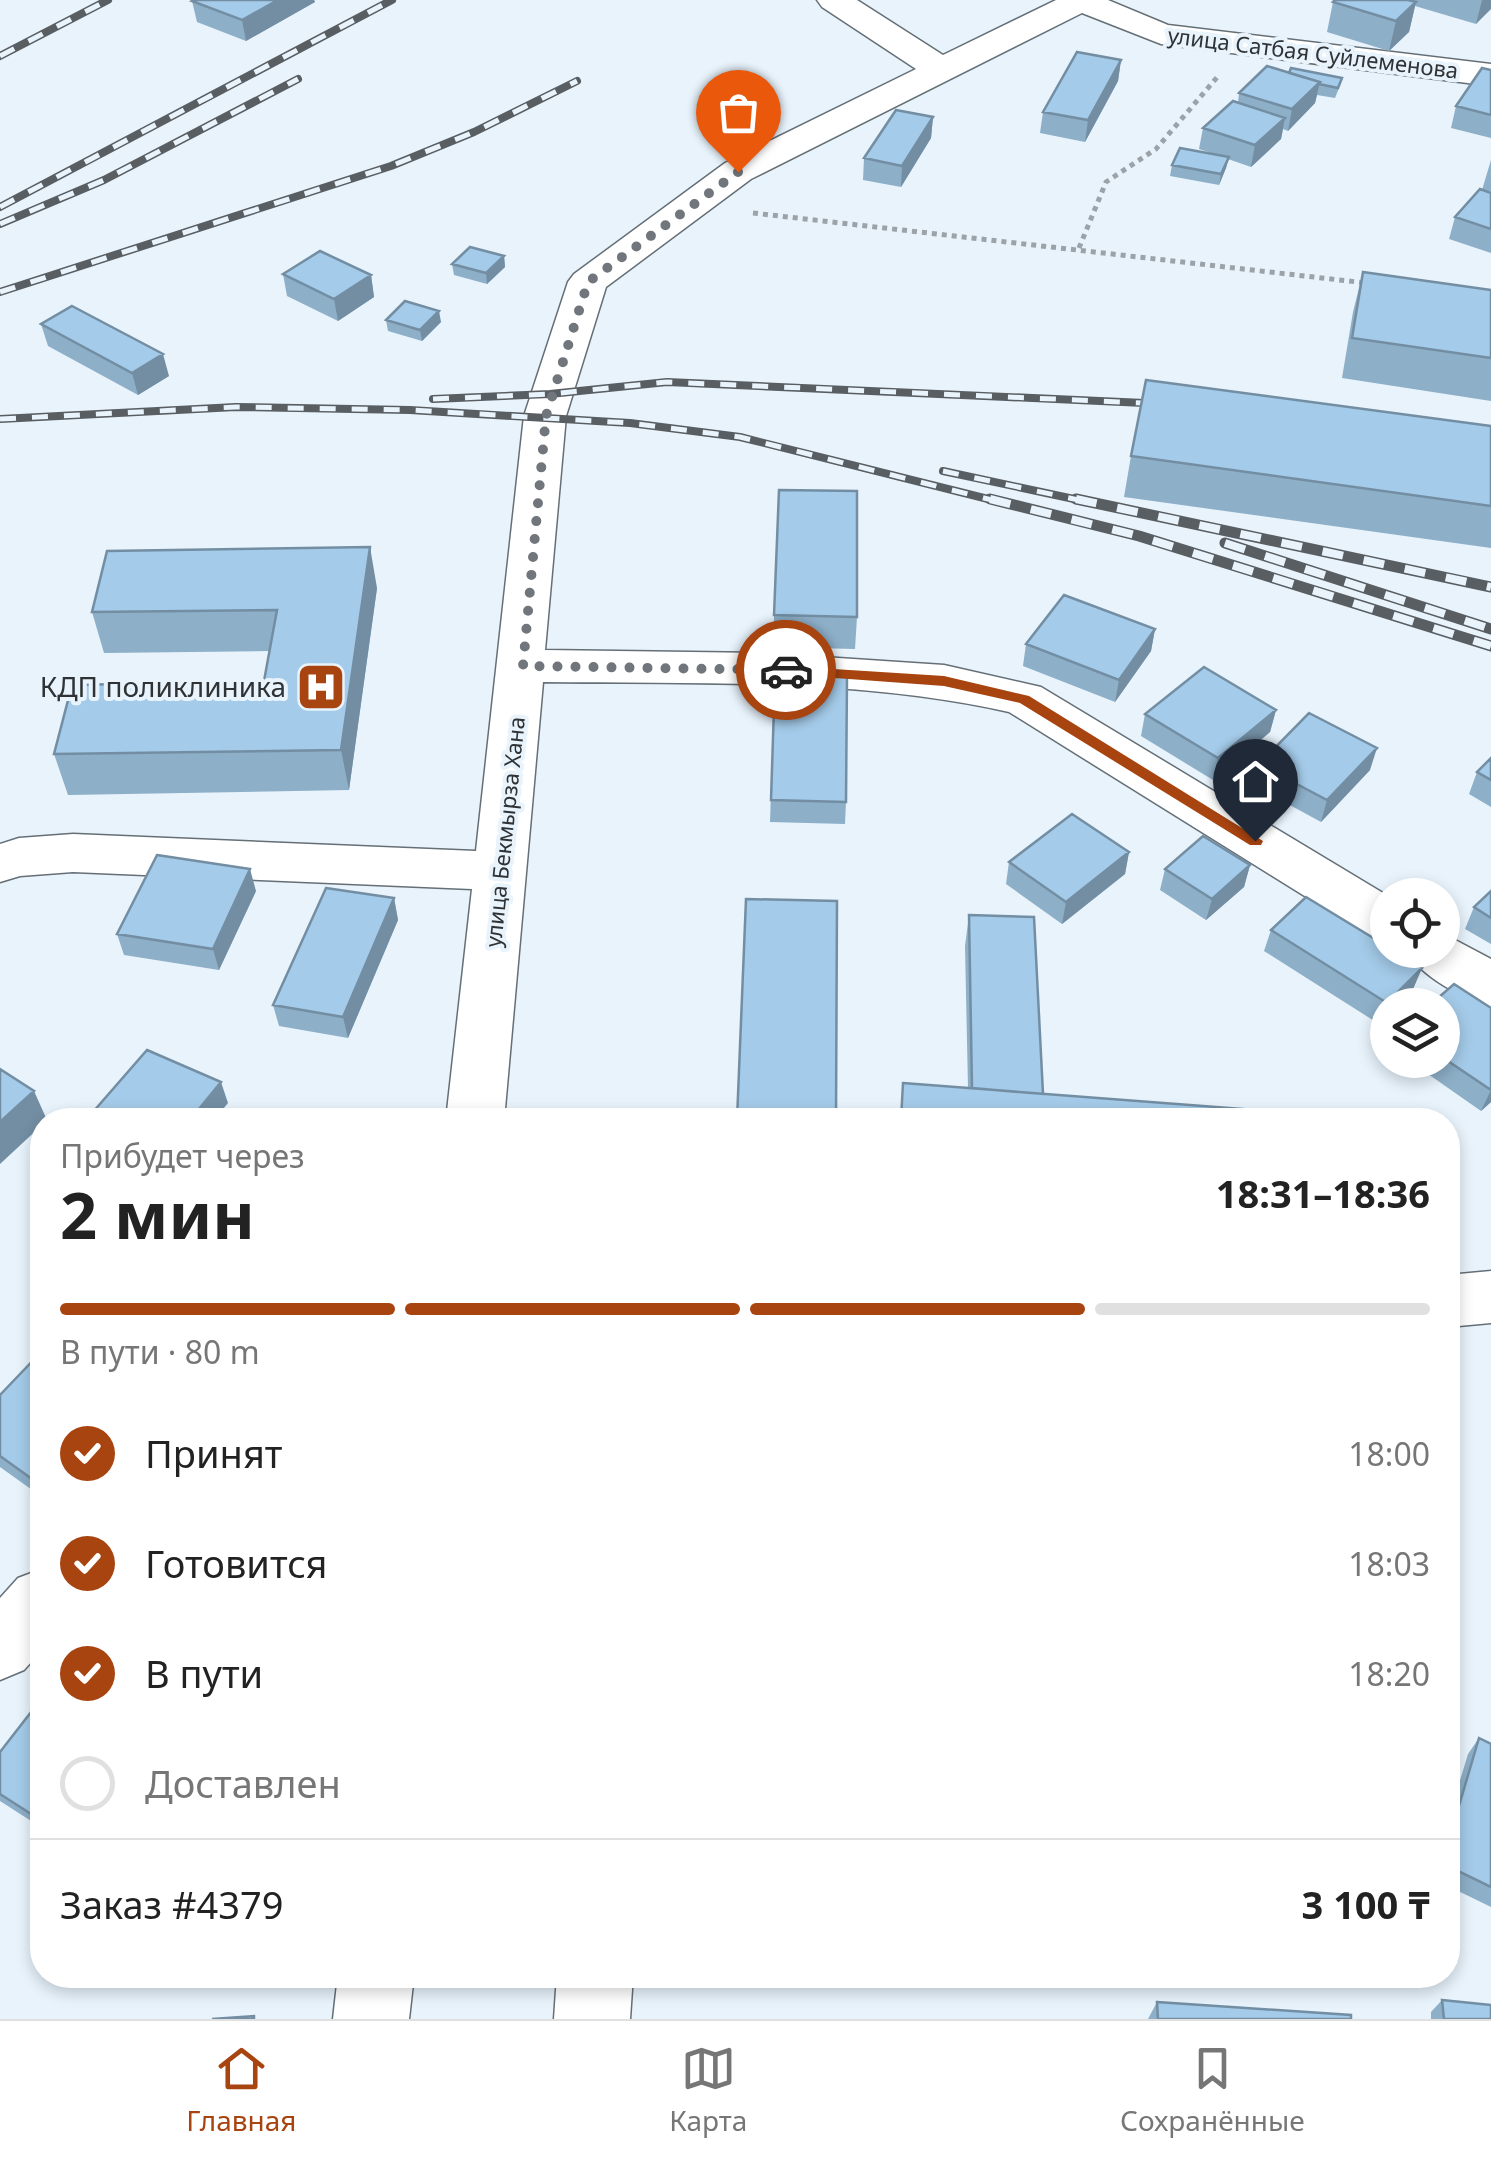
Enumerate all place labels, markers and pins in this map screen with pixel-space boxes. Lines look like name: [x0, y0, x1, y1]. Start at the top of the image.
pin: [696, 70, 781, 173]
hospital icon: КДП поликлиника: [295, 661, 347, 713]
place label: КДП поликлиника: [40, 667, 286, 705]
pin: [1213, 739, 1298, 842]

